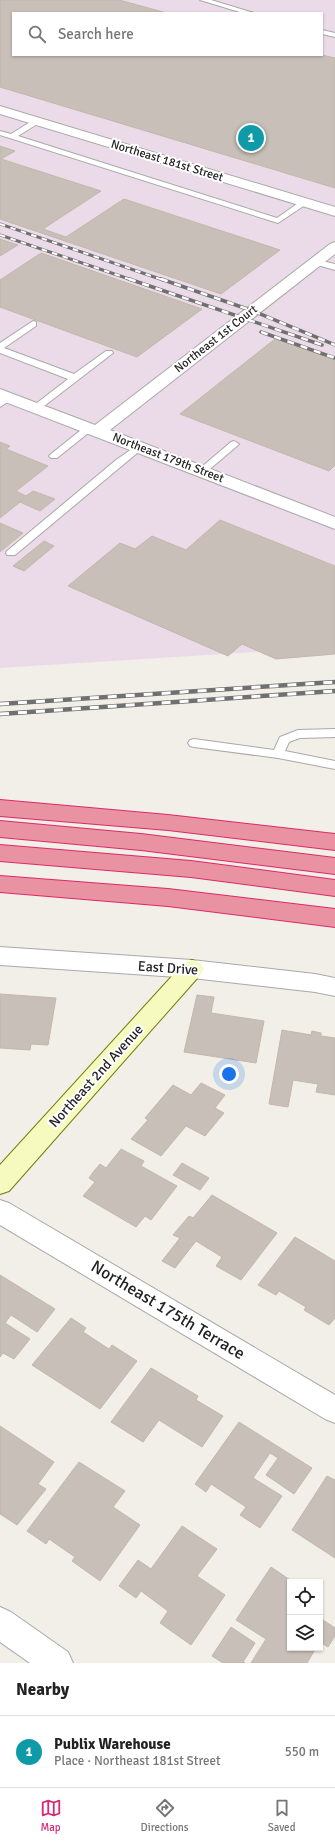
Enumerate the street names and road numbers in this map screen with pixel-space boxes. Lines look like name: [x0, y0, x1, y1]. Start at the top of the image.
street label: Northeast 181st Street: [109, 137, 225, 185]
street label: Northeast 1st Court: [171, 302, 261, 376]
street label: Northeast 179th Street: [110, 430, 226, 486]
street label: East Drive: [137, 957, 199, 979]
street label: Northeast 2nd Avenue: [45, 1021, 147, 1131]
street label: Northeast 175th Terrace: [87, 1256, 249, 1364]

